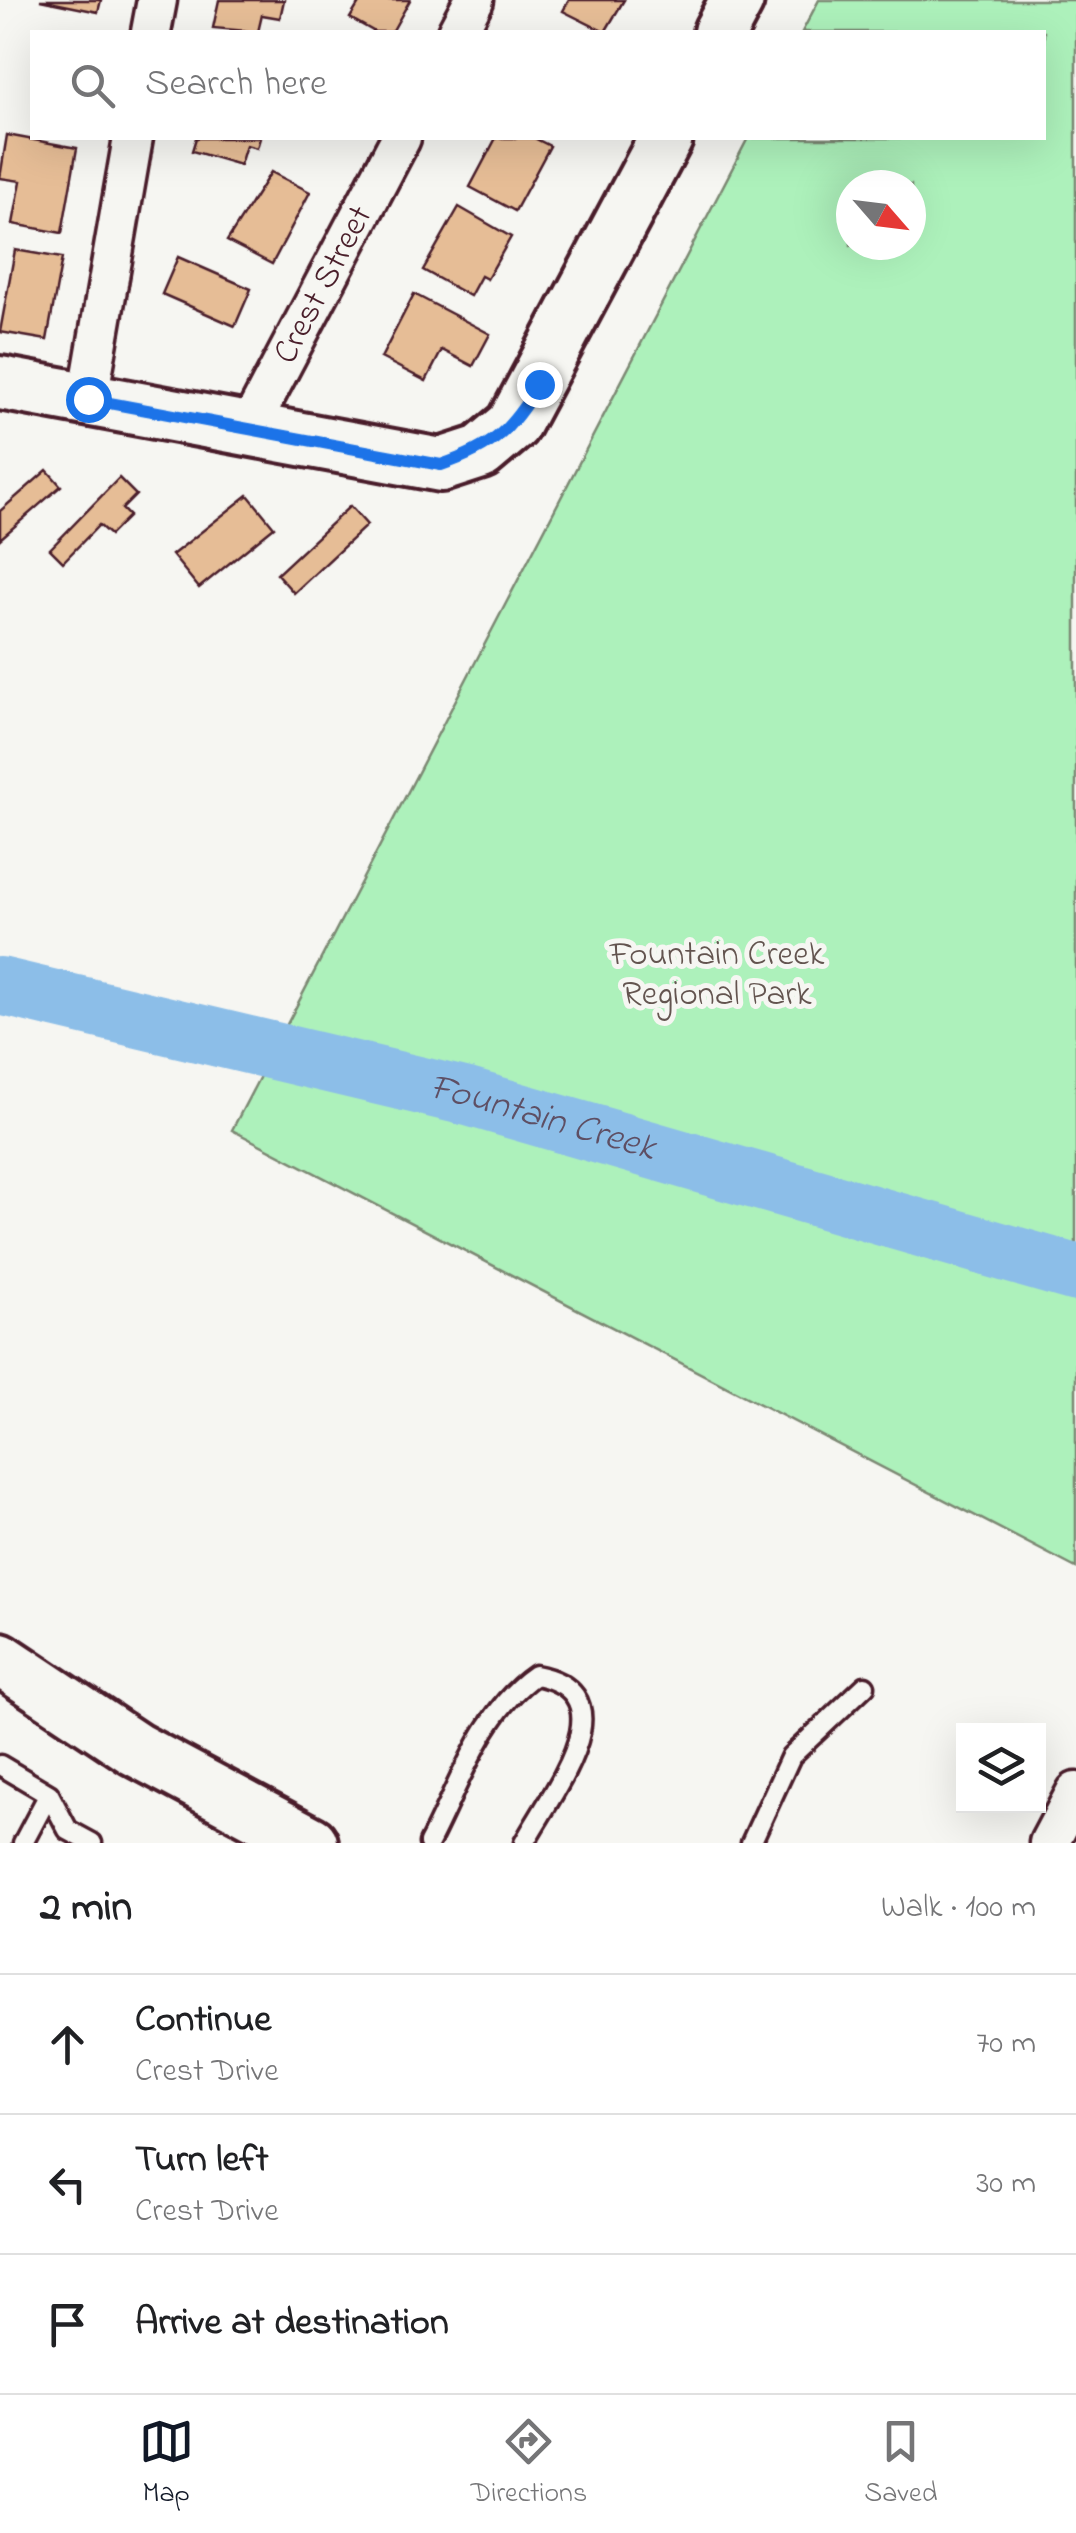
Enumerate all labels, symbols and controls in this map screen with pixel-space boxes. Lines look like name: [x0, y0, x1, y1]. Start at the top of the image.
search box: [30, 30, 1046, 140]
text: Search here: [145, 57, 327, 113]
icon: search: [65, 58, 120, 113]
north arrow: [836, 170, 926, 260]
street label: Crest Street: [261, 197, 387, 373]
route end: [517, 362, 563, 408]
route start: [66, 377, 112, 423]
park label: Fountain Creek Regional Park: [609, 930, 825, 1021]
water label: Fountain Creek: [423, 1061, 663, 1178]
map controls: [956, 1723, 1046, 1813]
button: layers: [956, 1723, 1046, 1813]
text: 2 min: [40, 1878, 132, 1939]
text: Walk · 100 m: [881, 1885, 1036, 1932]
text: Continue: [135, 1993, 271, 2049]
icon: ahead: [40, 2017, 95, 2072]
text: 70 m: [976, 2021, 1036, 2068]
text: Crest Drive: [135, 2049, 279, 2096]
text: Turn left: [135, 2133, 268, 2189]
icon: left: [40, 2157, 95, 2212]
text: 30 m: [976, 2161, 1036, 2208]
text: Crest Drive: [135, 2189, 279, 2236]
text: Arrive at destination: [135, 2296, 449, 2352]
icon: arrive: [40, 2297, 95, 2352]
tab: Map: [139, 2414, 194, 2515]
tab: Directions: [471, 2414, 587, 2515]
tab: Saved: [864, 2414, 937, 2515]

